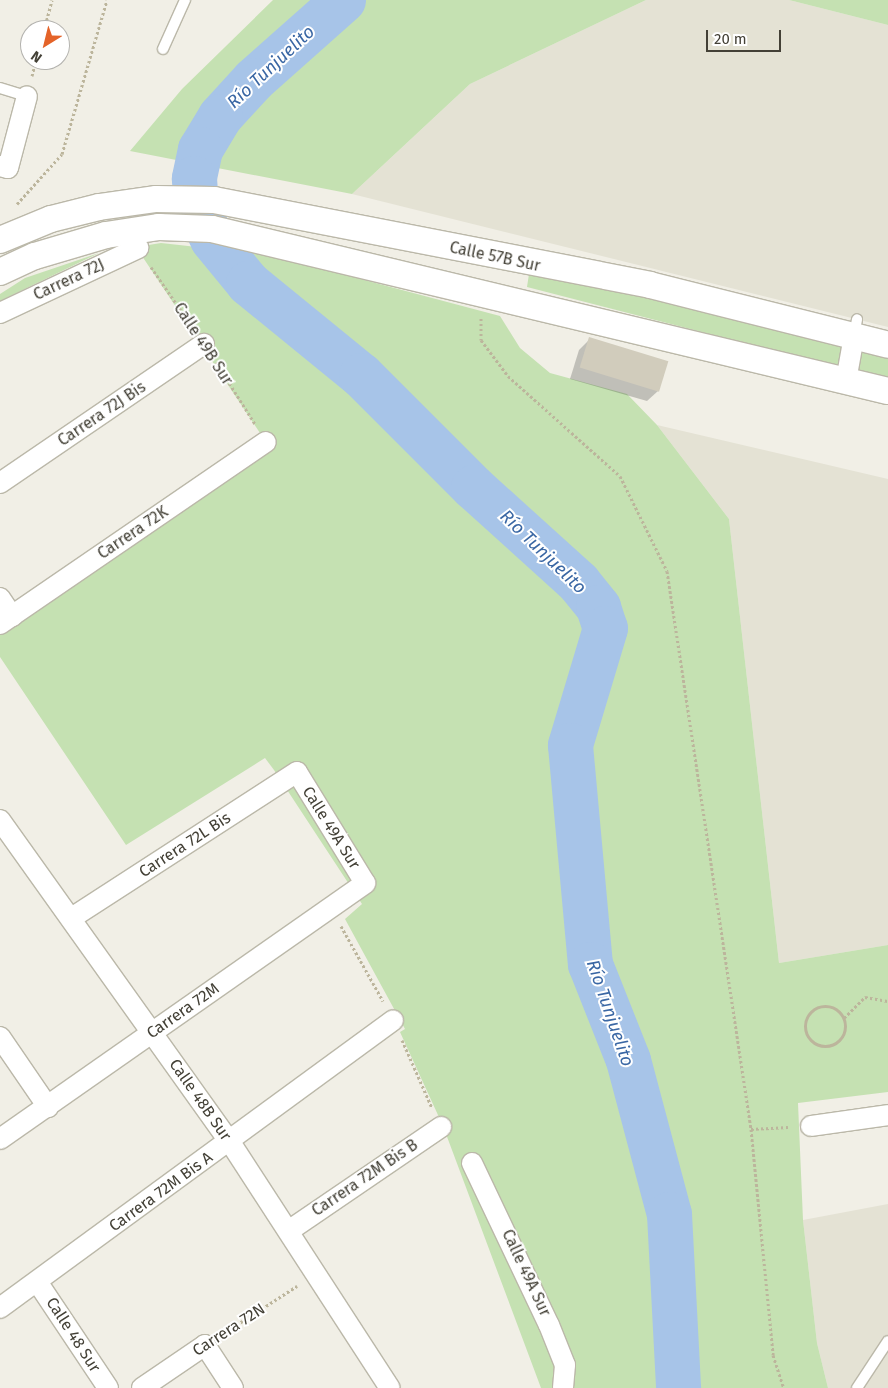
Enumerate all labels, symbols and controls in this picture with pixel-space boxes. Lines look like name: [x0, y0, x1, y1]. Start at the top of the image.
north arrow: [20, 20, 70, 70]
scale bar: [708, 20, 783, 52]
water label: Río Tunjuelito: [223, 21, 319, 113]
text: 20 m: [714, 30, 747, 48]
text: N: [28, 47, 45, 66]
street label: Calle 57B Sur: [448, 238, 542, 276]
street label: Carrera 72J: [30, 255, 108, 305]
street label: Calle 49B Sur: [169, 299, 237, 389]
street label: Carrera 72J Bis: [54, 378, 150, 450]
street label: Carrera 72K: [94, 502, 172, 564]
water label: Río Tunjuelito: [495, 506, 591, 598]
street label: Calle 49A Sur: [298, 783, 364, 873]
street label: Carrera 72L Bis: [136, 808, 234, 882]
water label: Río Tunjuelito: [582, 957, 638, 1069]
street label: Carrera 72M: [143, 979, 223, 1043]
street label: Calle 48B Sur: [165, 1056, 235, 1144]
street label: Carrera 72M Bis B: [308, 1135, 422, 1221]
street label: Carrera 72M Bis A: [106, 1148, 216, 1236]
street label: Calle 49A Sur: [498, 1227, 554, 1319]
street label: Calle 48 Sur: [42, 1294, 104, 1376]
street label: Carrera 72N: [189, 1300, 269, 1360]

